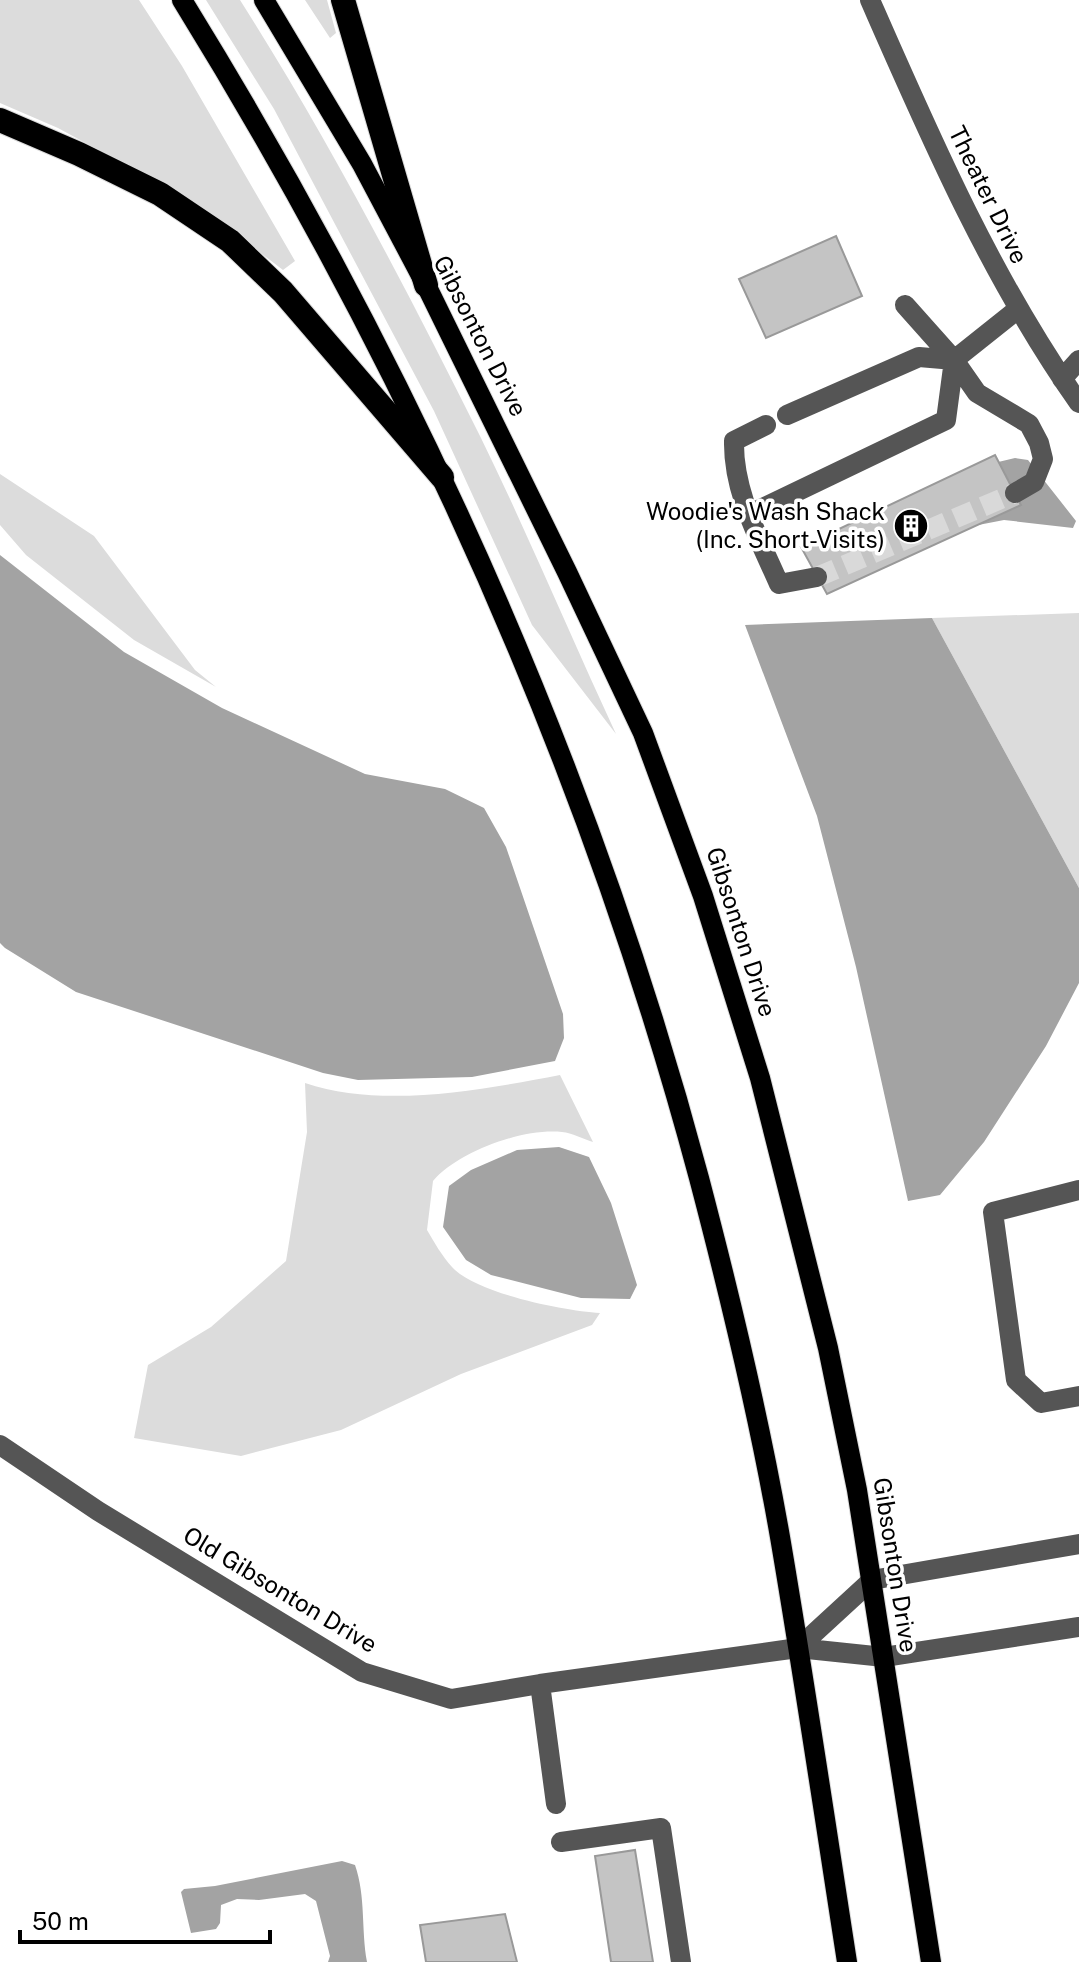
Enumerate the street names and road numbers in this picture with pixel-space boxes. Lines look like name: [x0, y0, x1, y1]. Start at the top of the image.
street label: Theater Drive: [944, 121, 1034, 268]
street label: Gibsonton Drive: [428, 250, 533, 421]
street label: Gibsonton Drive: [701, 843, 783, 1020]
street label: Gibsonton Drive: [868, 1475, 924, 1654]
street label: Old Gibsonton Drive: [179, 1520, 382, 1658]

